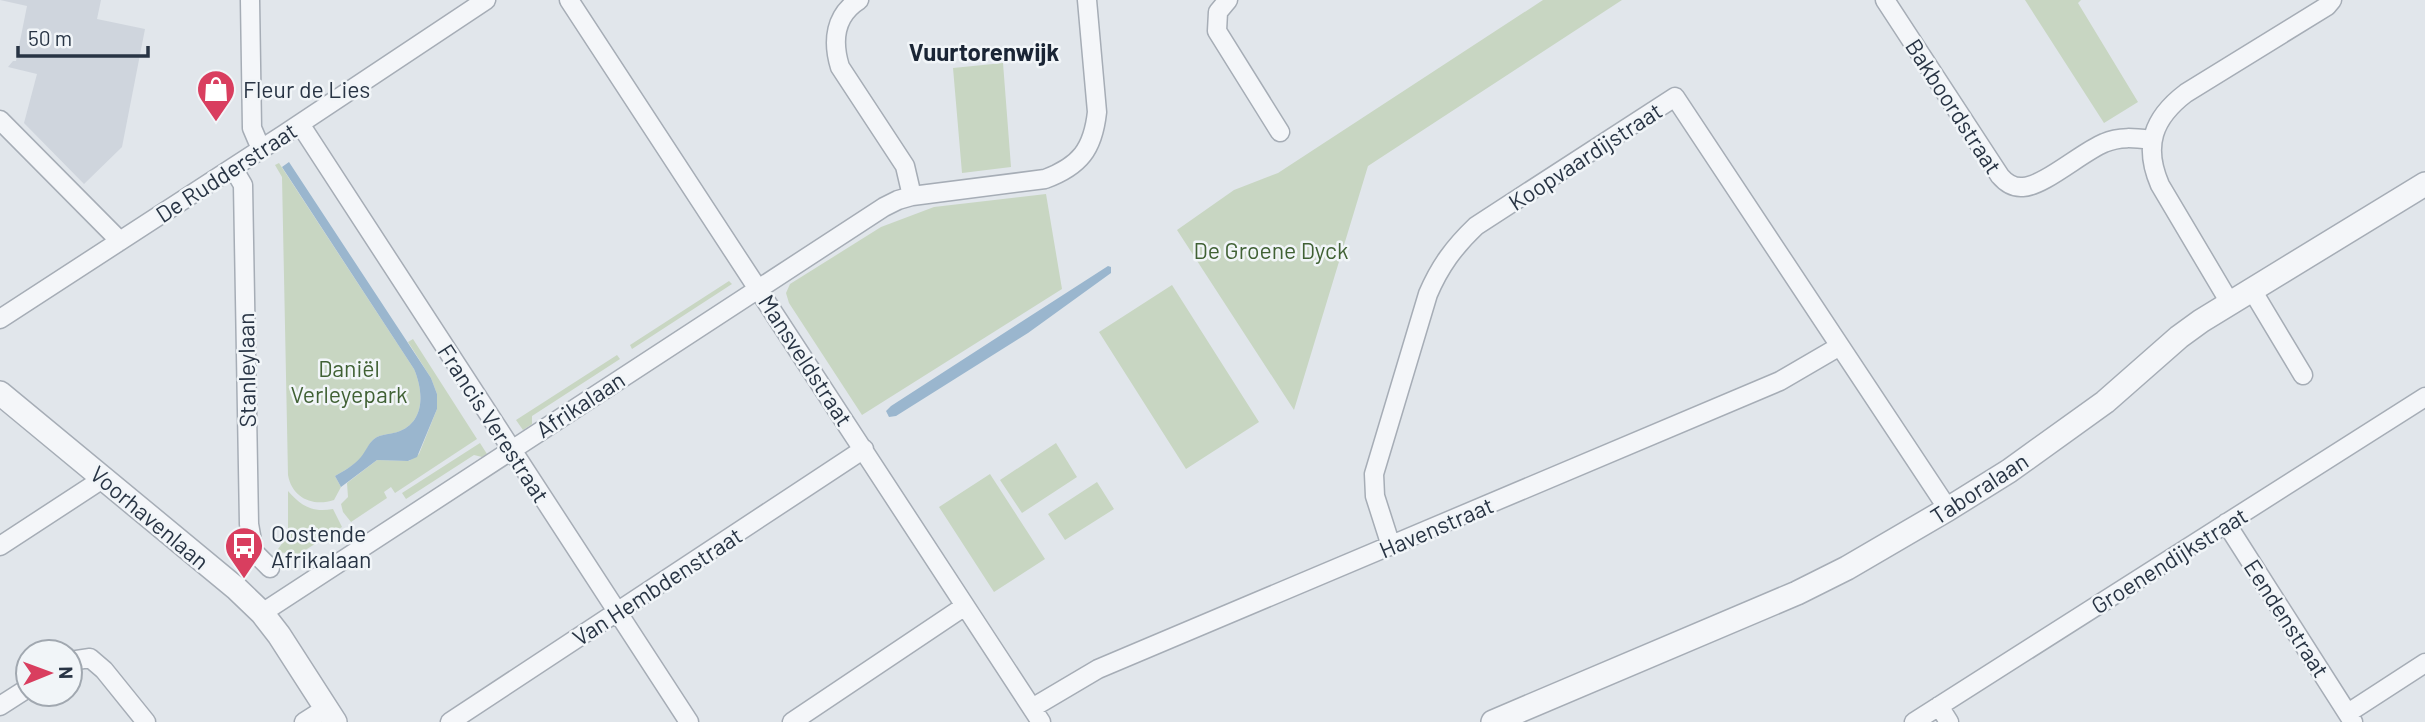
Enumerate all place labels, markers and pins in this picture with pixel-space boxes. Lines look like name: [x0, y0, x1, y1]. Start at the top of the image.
shop icon: Fleur de Lies: [195, 68, 237, 123]
place label: Fleur de Lies: [243, 75, 370, 103]
place label: Oostende Afrikalaan: [271, 519, 371, 573]
bus stop icon: Oostende Afrikalaan: [223, 525, 265, 580]

